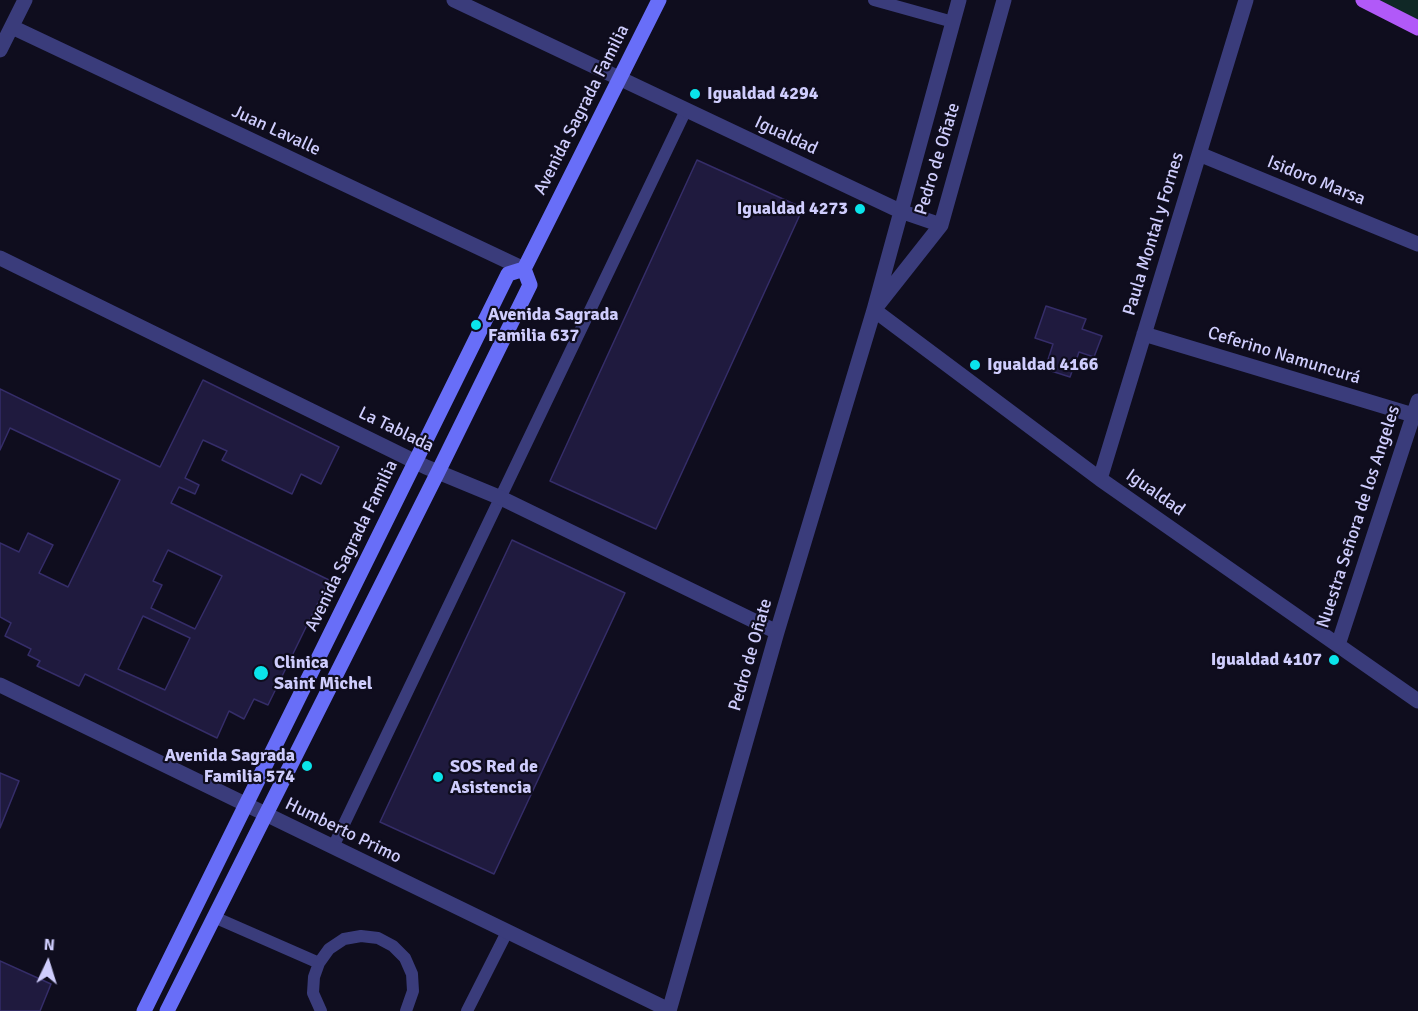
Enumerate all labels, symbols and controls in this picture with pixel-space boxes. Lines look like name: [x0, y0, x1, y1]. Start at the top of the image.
street label: Avenida Sagrada Familia: [530, 21, 634, 199]
place label: Igualdad 4294: [707, 83, 818, 105]
marker: Igualdad 4294: [688, 87, 702, 101]
street label: Pedro de Oñate: [911, 100, 965, 218]
street label: Juan Lavalle: [228, 101, 324, 161]
street label: Igualdad: [751, 112, 821, 160]
street label: Paula Montal y Fornes: [1119, 150, 1189, 318]
street label: Isidoro Marsa: [1264, 152, 1368, 210]
place label: Igualdad 4273: [737, 198, 848, 220]
marker: Igualdad 4273: [853, 202, 867, 216]
place label: Avenida Sagrada Familia 637: [488, 304, 619, 346]
marker: Avenida Sagrada Familia 637: [469, 318, 483, 332]
street label: Ceferino Namuncurá: [1205, 322, 1363, 390]
place label: Igualdad 4166: [987, 354, 1098, 376]
marker: Igualdad 4166: [968, 358, 982, 372]
street label: La Tablada: [355, 402, 437, 458]
street label: Nuestra Señora de los Angeles: [1313, 403, 1405, 631]
street label: Avenida Sagrada Familia: [301, 457, 403, 635]
street label: Igualdad: [1121, 465, 1189, 521]
street label: Pedro de Oñate: [725, 596, 777, 714]
place label: Igualdad 4107: [1211, 649, 1322, 671]
place label: Clinica Saint Michel: [274, 652, 373, 694]
marker: Igualdad 4107: [1327, 653, 1341, 667]
marker: Clinica Saint Michel: [252, 664, 270, 682]
place label: Avenida Sagrada Familia 574: [164, 745, 295, 788]
place label: SOS Red de Asistencia: [450, 756, 538, 798]
marker: Avenida Sagrada Familia 574: [300, 759, 314, 773]
marker: SOS Red de Asistencia: [431, 770, 445, 784]
street label: Humberto Primo: [281, 794, 405, 868]
north arrow: [18, 933, 78, 993]
text: N: [43, 935, 56, 955]

